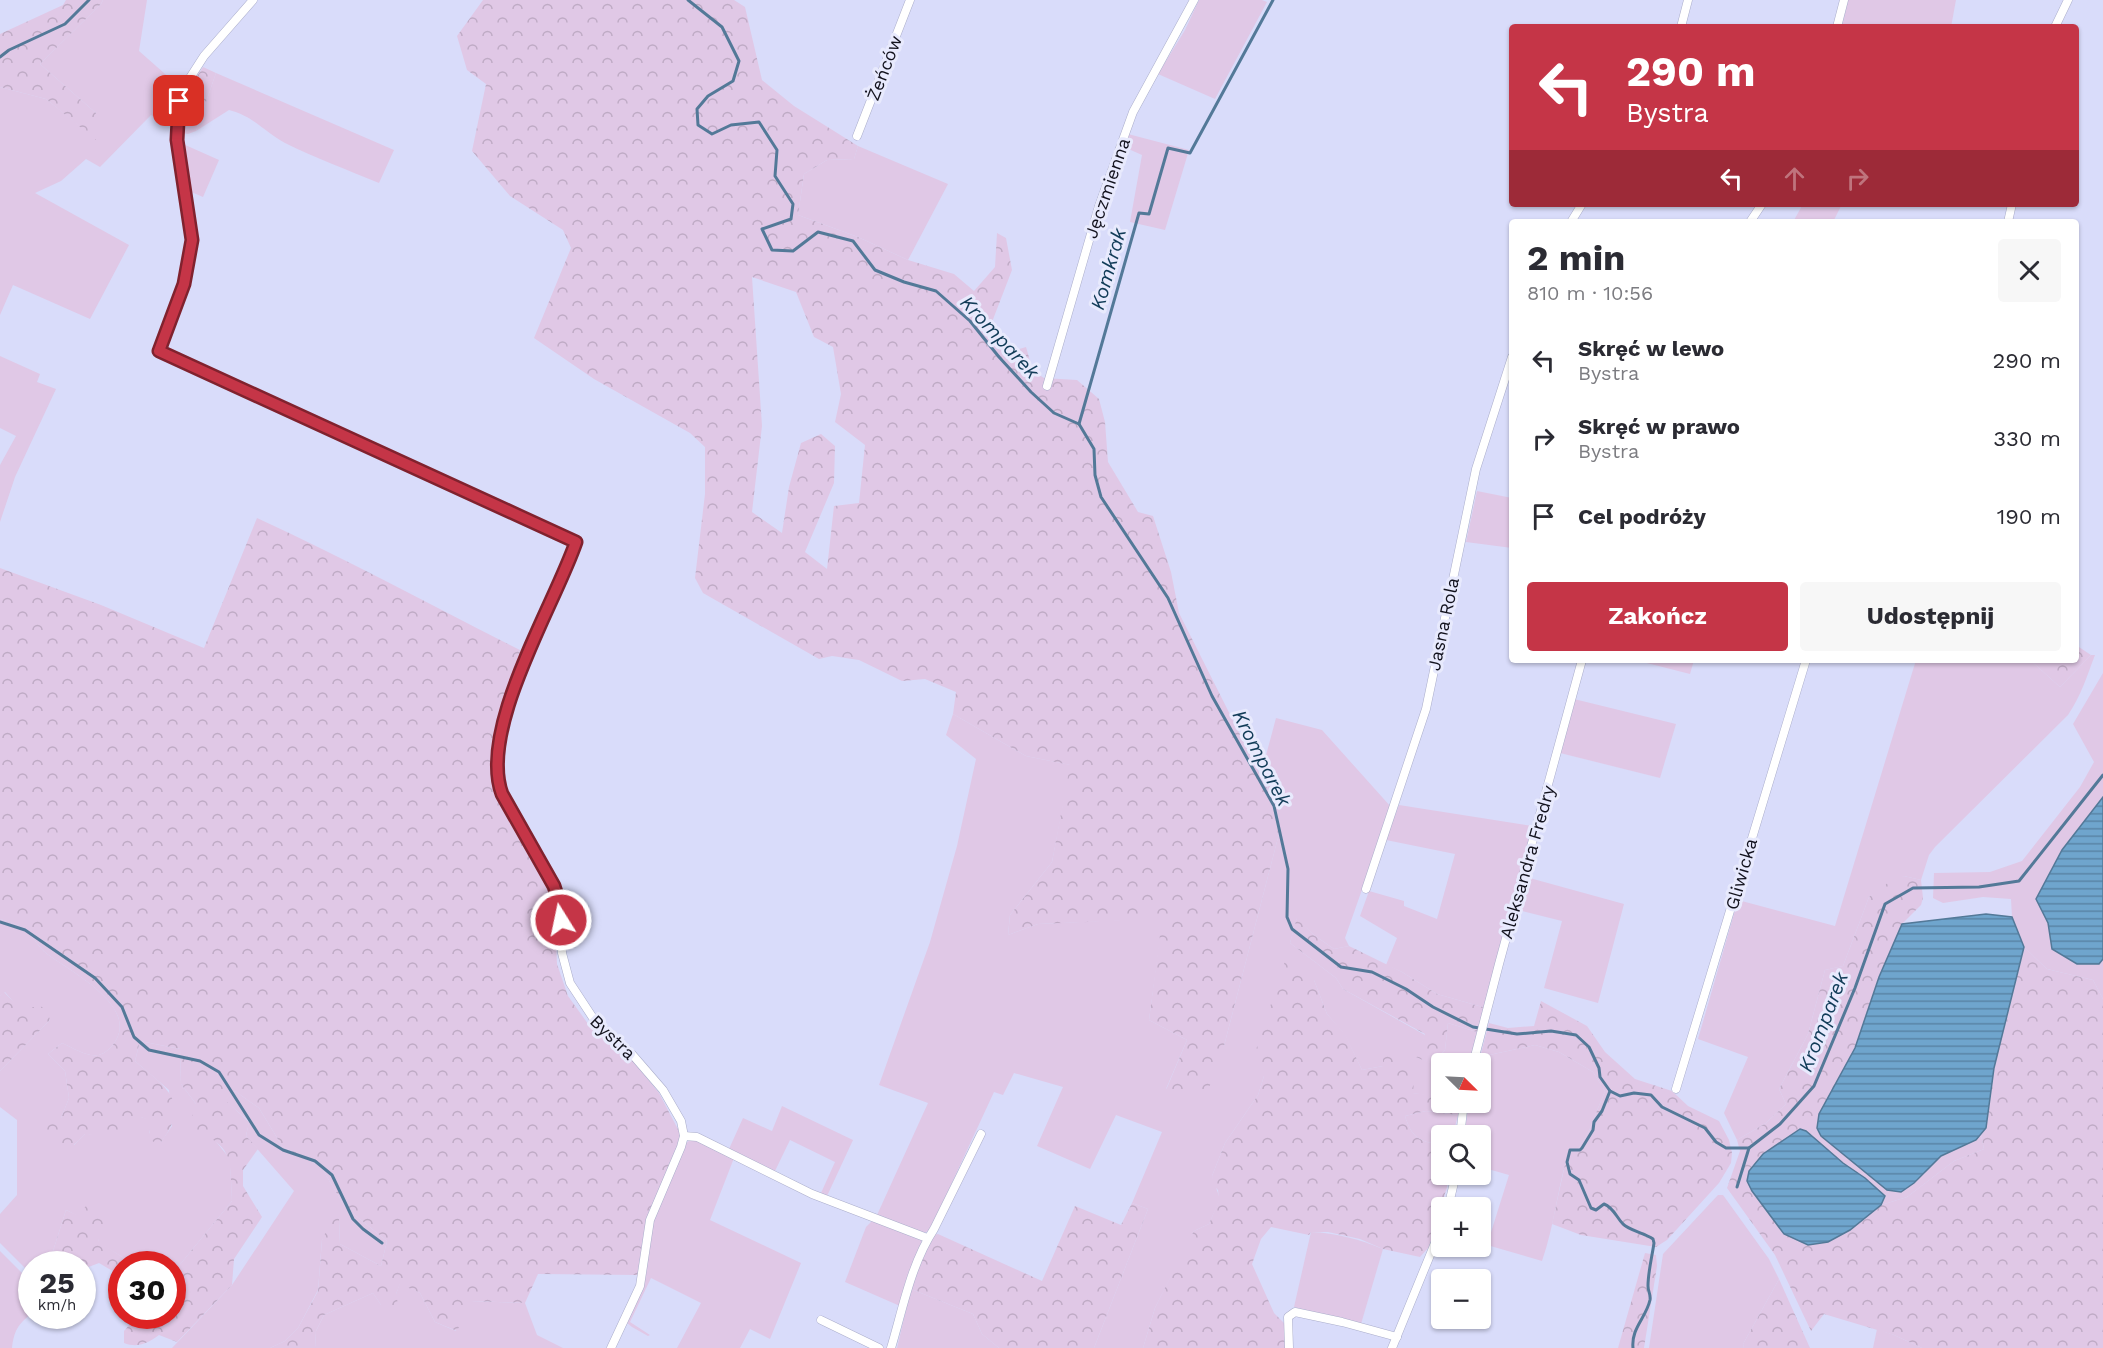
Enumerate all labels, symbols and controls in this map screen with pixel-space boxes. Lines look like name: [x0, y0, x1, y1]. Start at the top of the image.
street label: Żeńców: [862, 32, 906, 104]
text: 290 m: [1626, 47, 1756, 96]
icon: left: [1527, 48, 1605, 126]
pin: [153, 75, 204, 126]
icon: arrive: [162, 84, 195, 117]
text: Bystra: [1626, 97, 1709, 129]
street label: Jęczmienna: [1080, 135, 1134, 241]
icon: left: [1715, 162, 1748, 195]
icon: ahead: [1778, 162, 1811, 195]
icon: right: [1841, 162, 1874, 195]
water label: Komkrak: [1085, 224, 1131, 313]
text: 2 min: [1527, 237, 1625, 279]
button: close: [1998, 239, 2061, 302]
text: 810 m · 10:56: [1527, 281, 1653, 305]
water label: Kromparek: [955, 290, 1045, 384]
text: Skręć w lewo: [1578, 336, 1724, 361]
icon: left: [1527, 344, 1560, 377]
text: 290 m: [1992, 348, 2061, 373]
text: Bystra: [1578, 361, 1639, 385]
text: Skręć w prawo: [1578, 414, 1740, 439]
icon: right: [1527, 422, 1560, 455]
text: 330 m: [1993, 426, 2061, 451]
text: Bystra: [1578, 439, 1639, 463]
icon: arrive: [1527, 500, 1560, 533]
text: Cel podróży: [1578, 504, 1706, 529]
text: 190 m: [1997, 504, 2061, 529]
street label: Jasna Rola: [1423, 575, 1463, 673]
button: Zakończ: [1527, 582, 1788, 651]
button: Udostępnij: [1800, 582, 2061, 651]
water label: Kromparek: [1227, 706, 1297, 811]
street label: Aleksandra Fredry: [1495, 782, 1559, 941]
street label: Gliwicka: [1721, 836, 1761, 912]
position arrow: [529, 888, 593, 952]
water label: Kromparek: [1793, 968, 1853, 1075]
street label: Bystra: [586, 1010, 640, 1064]
north arrow: [1431, 1053, 1491, 1113]
map controls: [1431, 1053, 1491, 1329]
button: search: [1431, 1125, 1491, 1185]
button: +: [1431, 1197, 1491, 1257]
speed limit sign: 30: [108, 1251, 186, 1329]
text: 25: [39, 1265, 75, 1300]
button: −: [1431, 1269, 1491, 1329]
text: km/h: [38, 1296, 76, 1314]

